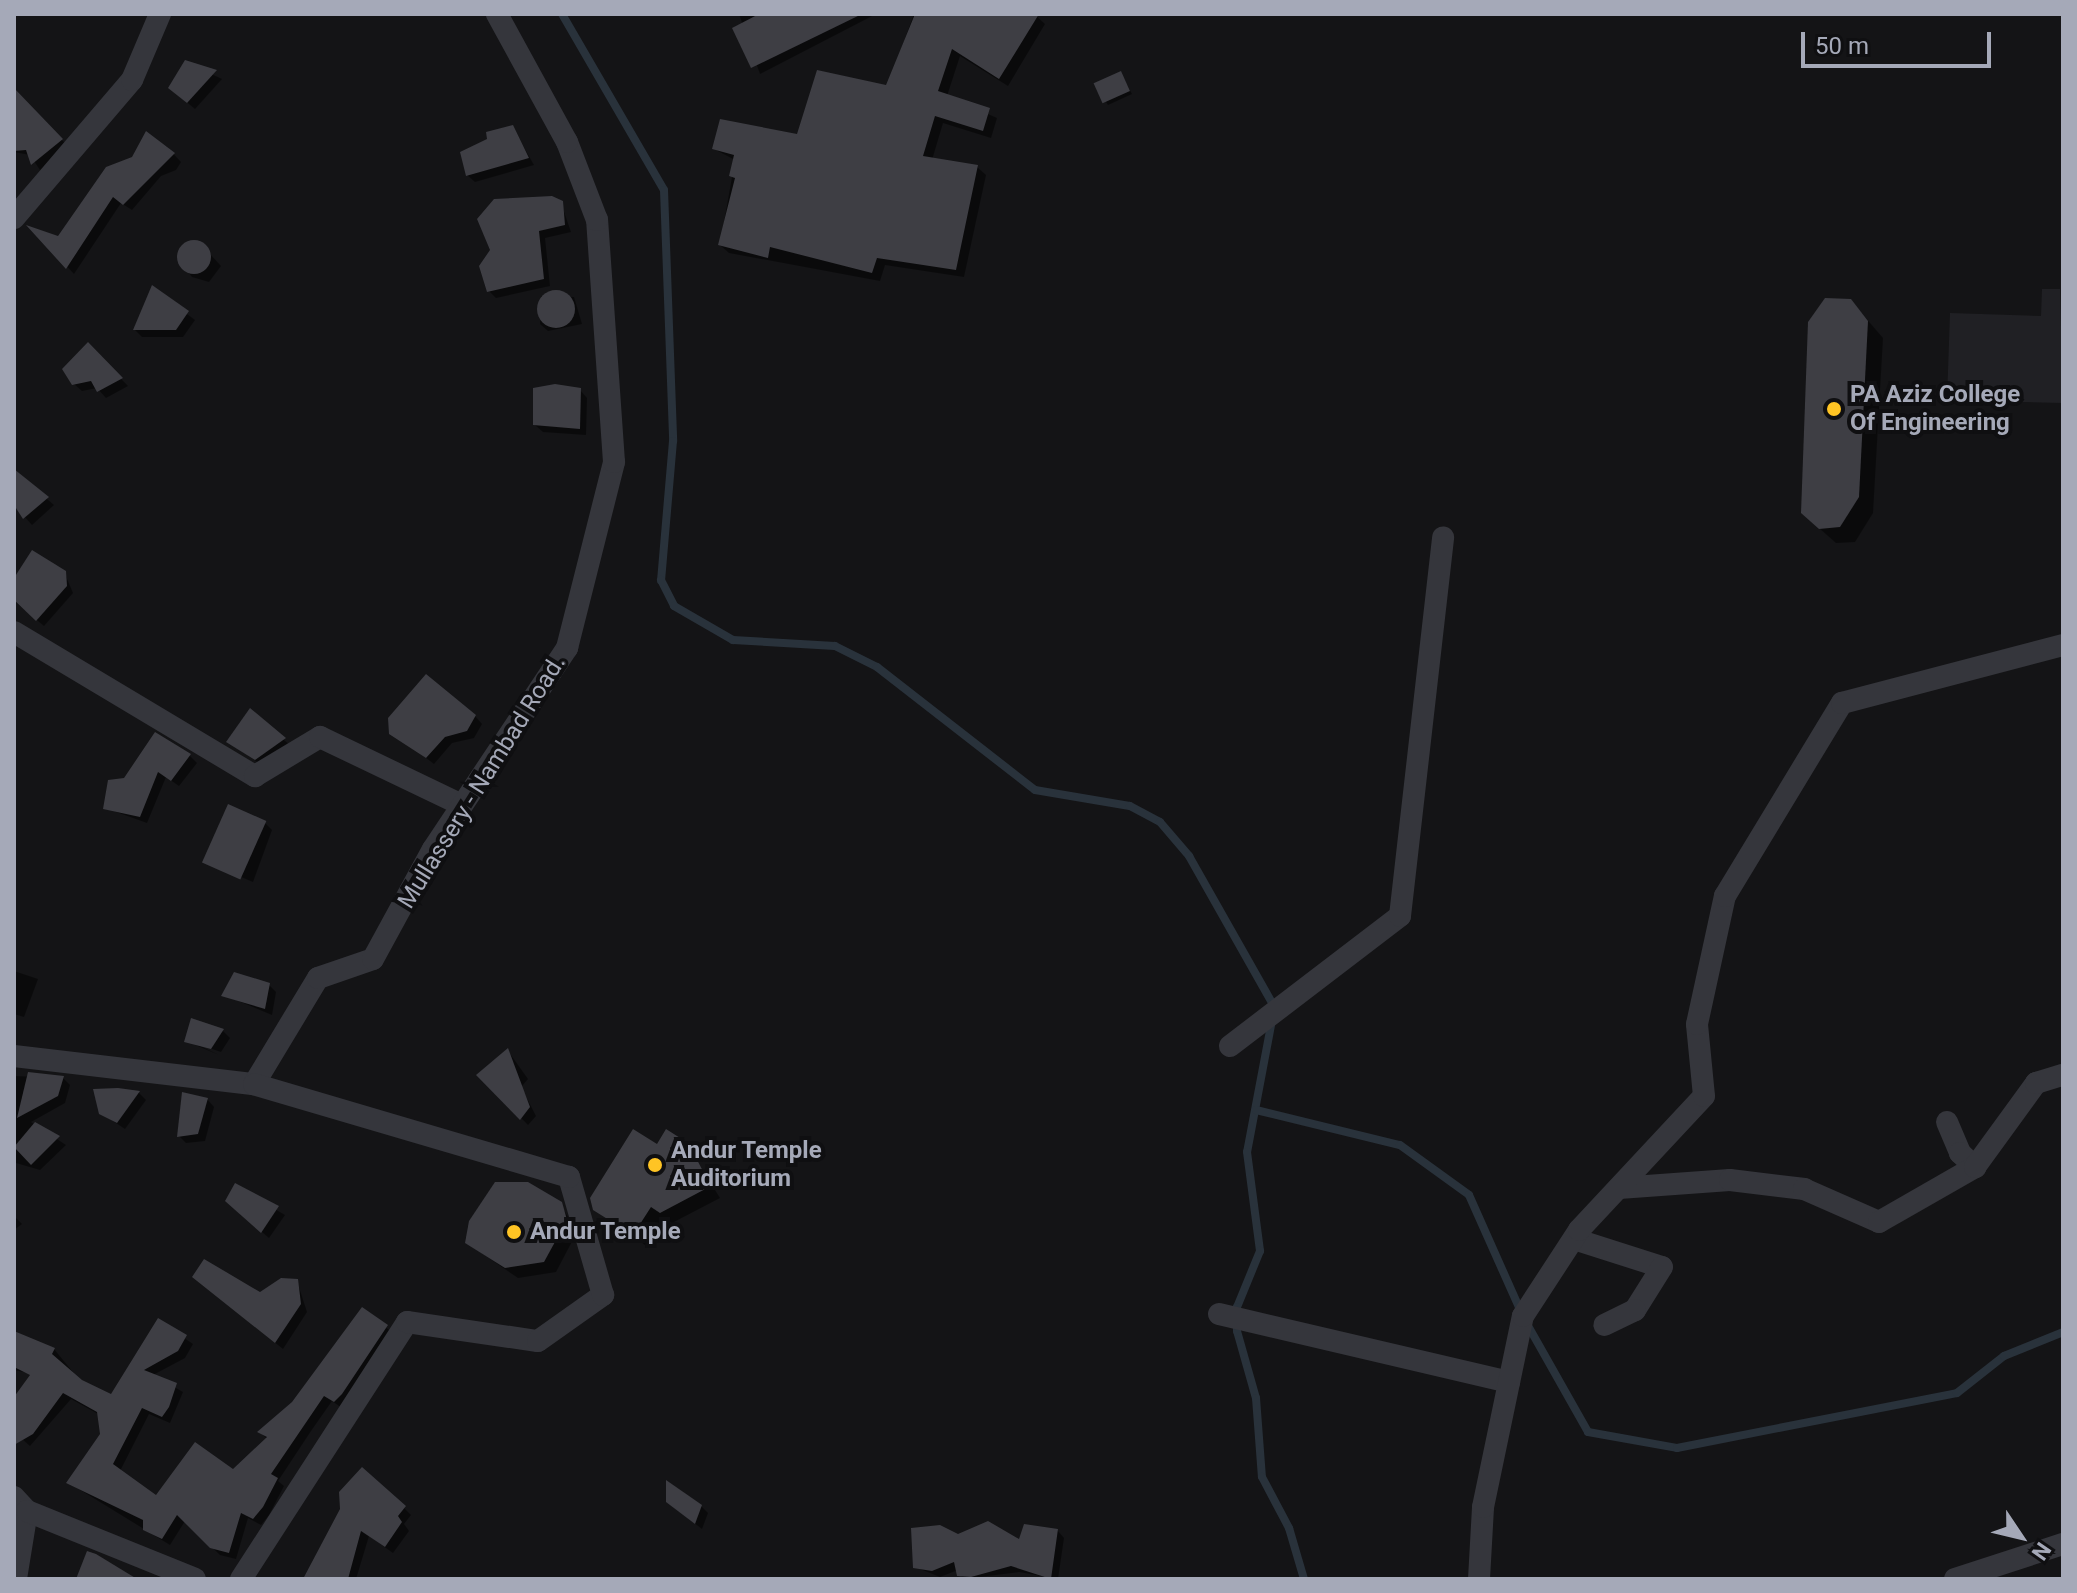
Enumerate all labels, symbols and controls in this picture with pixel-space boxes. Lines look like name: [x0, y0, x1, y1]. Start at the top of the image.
scale bar: [1805, 16, 1995, 66]
text: 50 m: [1815, 32, 1869, 60]
place label: PA Aziz College Of Engineering: [1850, 381, 2020, 437]
marker: PA Aziz College Of Engineering: [1825, 400, 1843, 418]
street label: Mullassery - Nambad Road.: [392, 650, 572, 914]
place label: Andur Temple Auditorium: [671, 1137, 822, 1193]
marker: Andur Temple Auditorium: [646, 1156, 664, 1174]
place label: Andur Temple: [530, 1218, 681, 1246]
marker: Andur Temple: [505, 1223, 523, 1241]
north arrow: [1981, 1497, 2061, 1577]
text: N: [2026, 1538, 2056, 1565]

